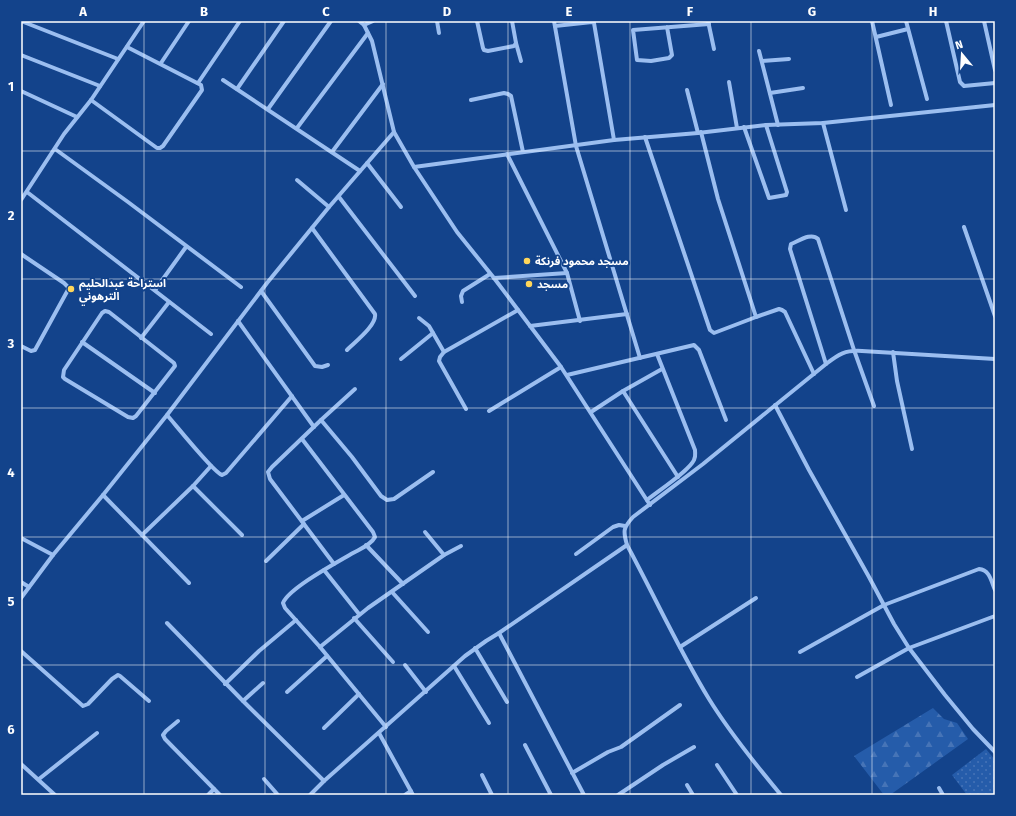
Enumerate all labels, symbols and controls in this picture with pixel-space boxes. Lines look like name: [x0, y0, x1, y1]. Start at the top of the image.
text: A: [78, 4, 87, 19]
text: B: [200, 4, 208, 19]
text: C: [322, 4, 330, 19]
text: D: [443, 4, 452, 19]
text: E: [566, 4, 573, 19]
text: F: [687, 4, 694, 19]
text: G: [808, 4, 816, 19]
text: H: [929, 4, 937, 19]
north arrow: [942, 34, 982, 74]
text: N: [954, 38, 965, 52]
text: 1: [8, 79, 14, 94]
text: 2: [8, 208, 15, 223]
place label: مسجد محمود فرنكة: [535, 255, 629, 268]
marker: مسجد محمود فرنكة: [522, 256, 532, 266]
place label: استراحة عبدالحليم الترهوني: [79, 277, 166, 306]
place label: مسجد: [537, 278, 568, 291]
marker: مسجد: [524, 279, 534, 289]
marker: استراحة عبدالحليم الترهوني: [66, 284, 76, 294]
text: 3: [7, 336, 15, 351]
text: 4: [7, 465, 15, 480]
text: 5: [8, 594, 15, 609]
text: 6: [7, 722, 15, 737]

